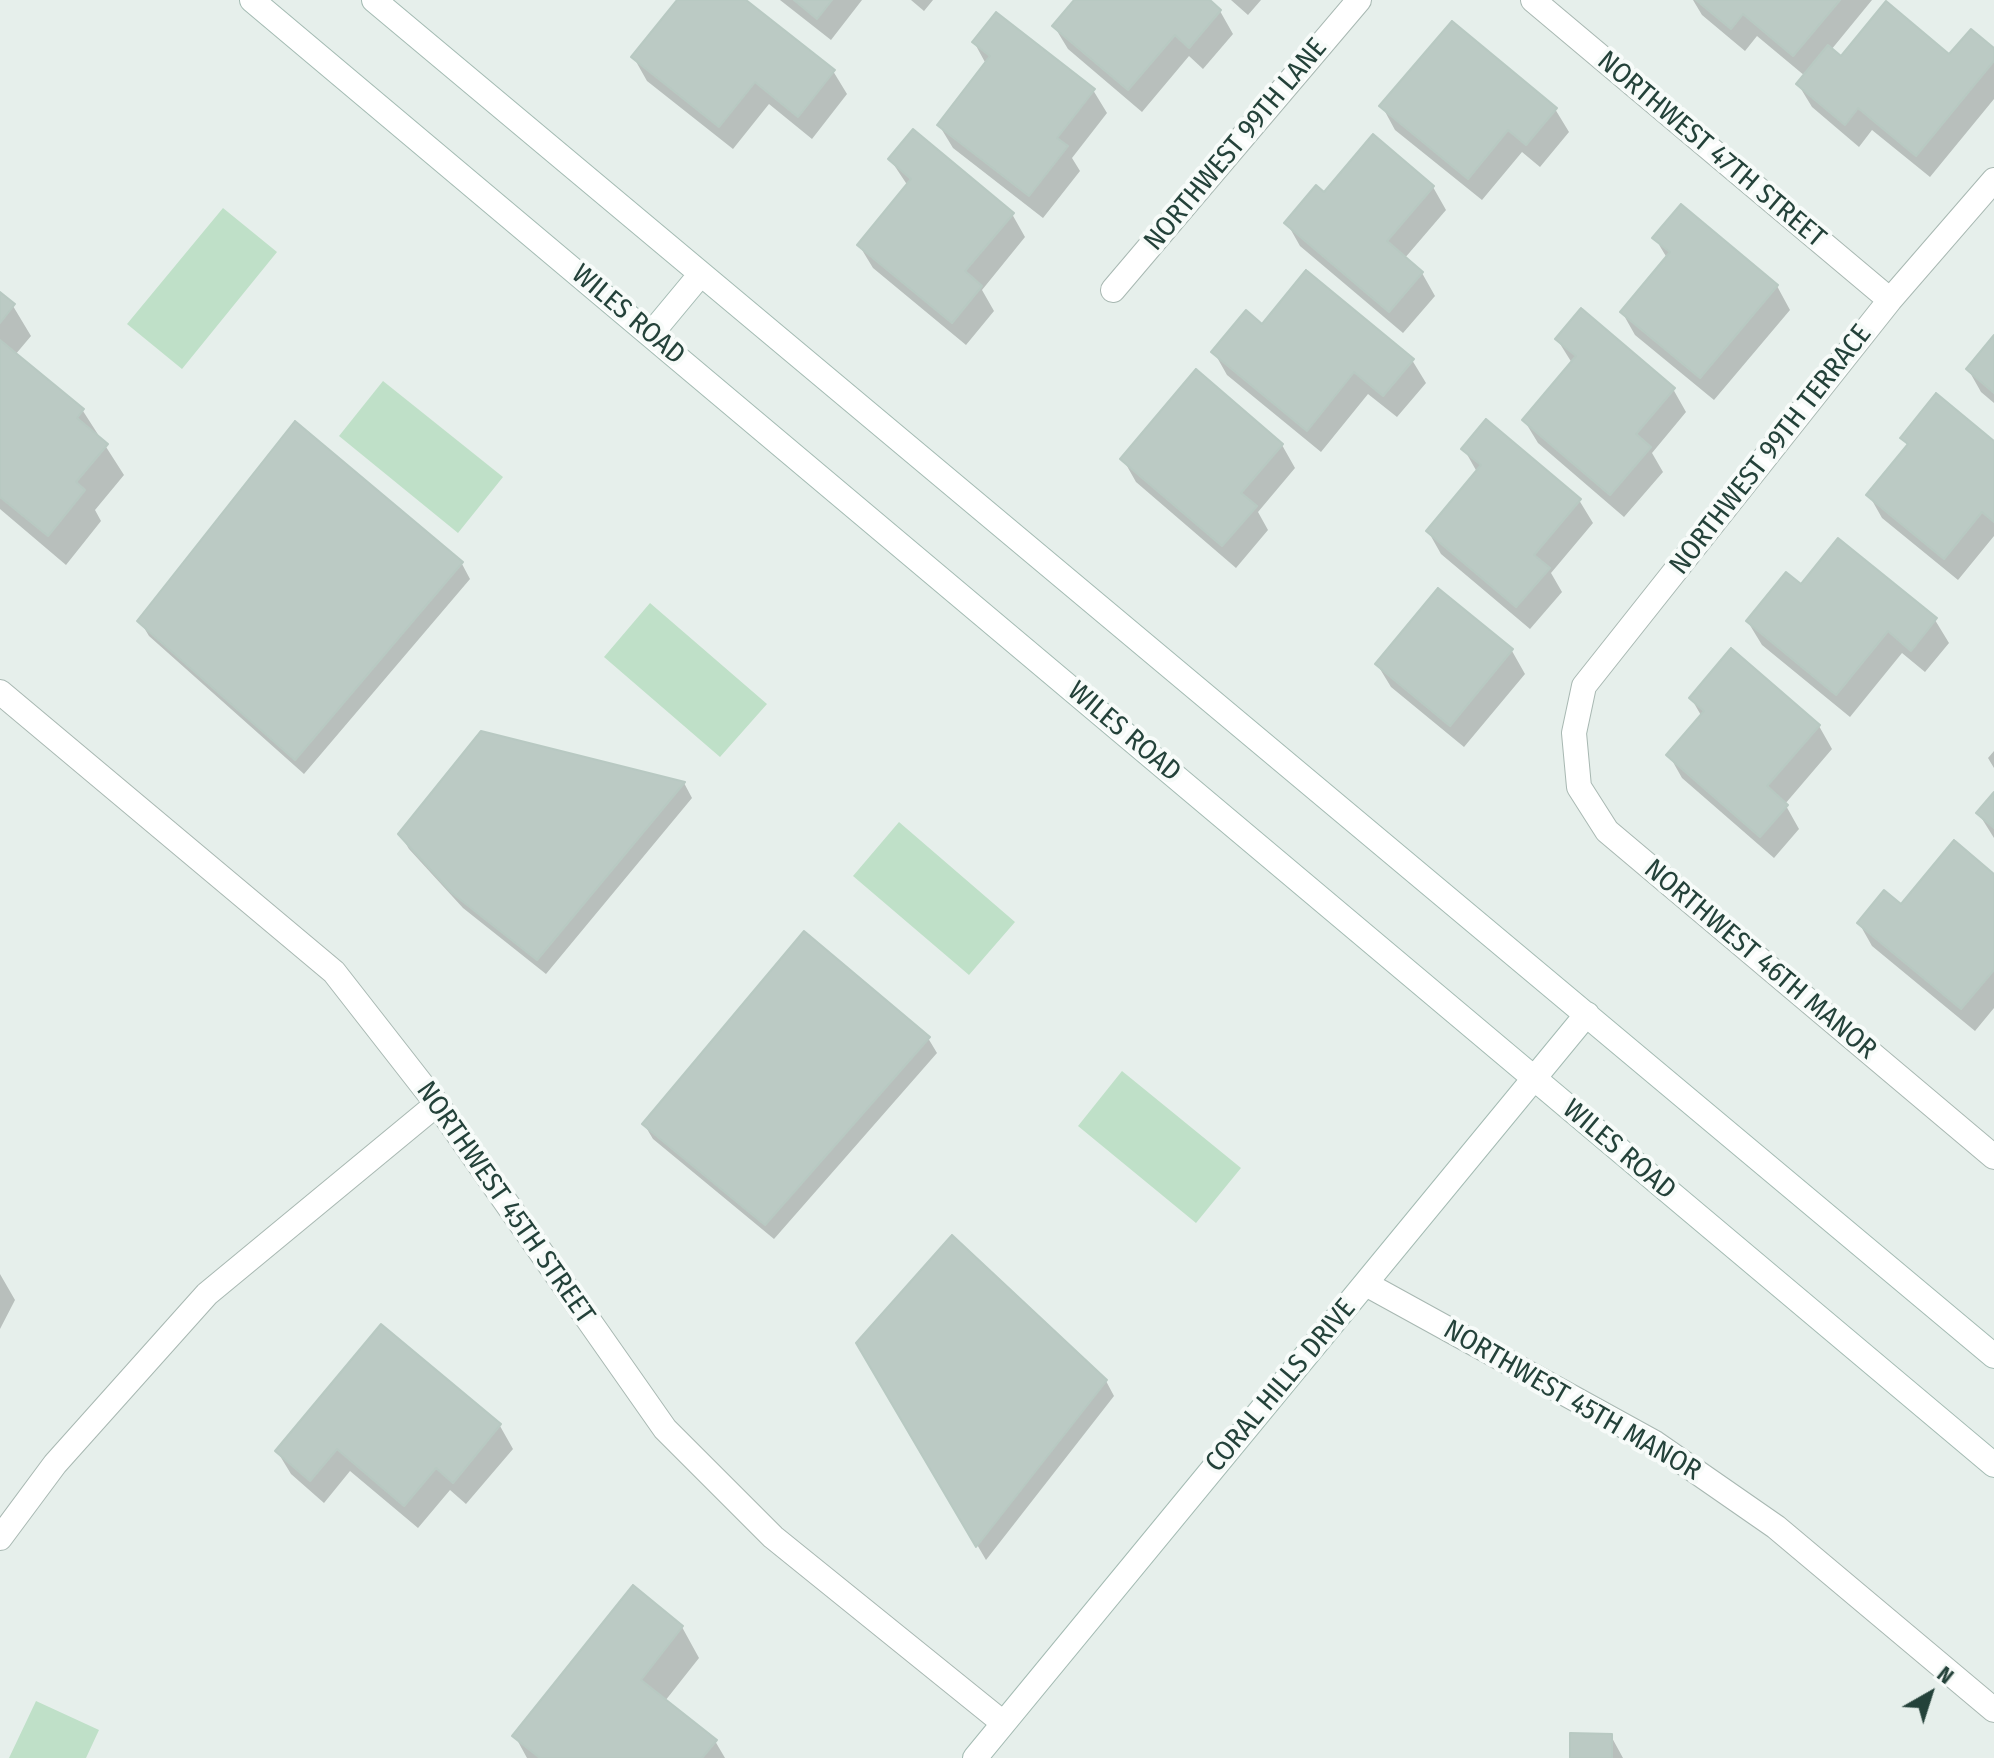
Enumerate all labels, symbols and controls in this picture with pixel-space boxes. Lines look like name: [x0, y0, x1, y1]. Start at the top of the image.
street label: NORTHWEST 99TH LANE: [1138, 32, 1334, 258]
street label: NORTHWEST 47TH STREET: [1590, 45, 1832, 255]
street label: WILES ROAD: [565, 258, 691, 372]
street label: NORTHWEST 99TH TERRACE: [1663, 319, 1879, 581]
street label: WILES ROAD: [1061, 675, 1187, 789]
street label: NORTHWEST 46TH MANOR: [1637, 853, 1883, 1067]
street label: NORTHWEST 45TH STREET: [409, 1075, 601, 1331]
street label: WILES ROAD: [1556, 1093, 1682, 1207]
street label: CORAL HILLS DRIVE: [1199, 1293, 1363, 1479]
street label: NORTHWEST 45TH MANOR: [1437, 1313, 1707, 1489]
north arrow: [1890, 1654, 1970, 1734]
text: N: [1932, 1660, 1959, 1690]

